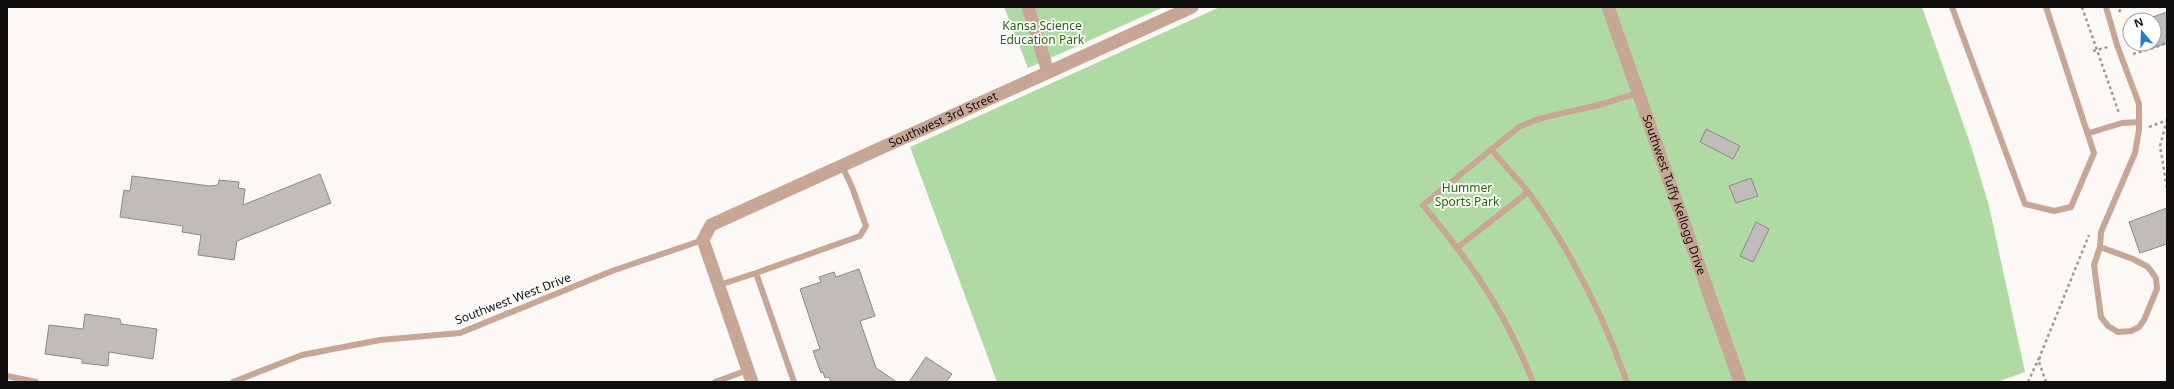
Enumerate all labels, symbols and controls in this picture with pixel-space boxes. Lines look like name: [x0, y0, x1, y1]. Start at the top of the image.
north arrow: [2122, 12, 2162, 52]
text: N: [2132, 14, 2145, 31]
park label: Kansa Science Education Park: [1000, 17, 1085, 48]
street label: Southwest 3rd Street: [886, 87, 1001, 151]
street label: Southwest Tuffy Kellogg Drive: [1638, 112, 1711, 277]
park label: Hummer Sports Park: [1435, 179, 1500, 210]
street label: Southwest West Drive: [452, 268, 573, 329]

